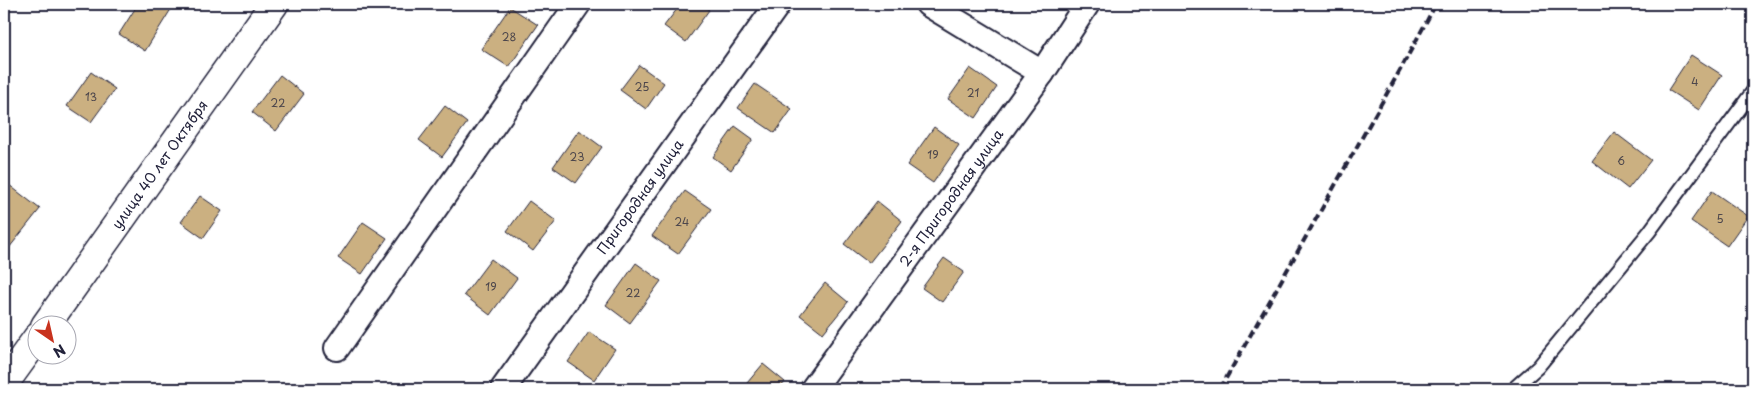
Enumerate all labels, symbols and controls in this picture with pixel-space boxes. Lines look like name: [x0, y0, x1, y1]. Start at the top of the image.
house number: 28: [502, 28, 516, 45]
house number: 4: [1691, 73, 1699, 90]
house number: 25: [635, 78, 649, 95]
house number: 21: [967, 84, 979, 101]
house number: 13: [85, 88, 97, 105]
house number: 22: [271, 94, 285, 111]
street label: улица 40 лет Октября: [106, 96, 212, 233]
street label: 2-я Пригородная улица: [894, 124, 1008, 271]
street label: Пригородная улица: [591, 135, 688, 258]
house number: 19: [927, 146, 939, 163]
house number: 23: [570, 148, 584, 165]
house number: 6: [1617, 152, 1625, 169]
house number: 5: [1716, 210, 1724, 227]
house number: 24: [675, 213, 689, 230]
house number: 19: [485, 278, 497, 295]
house number: 22: [626, 284, 640, 301]
north arrow: [28, 316, 78, 366]
text: N: [49, 339, 70, 363]

